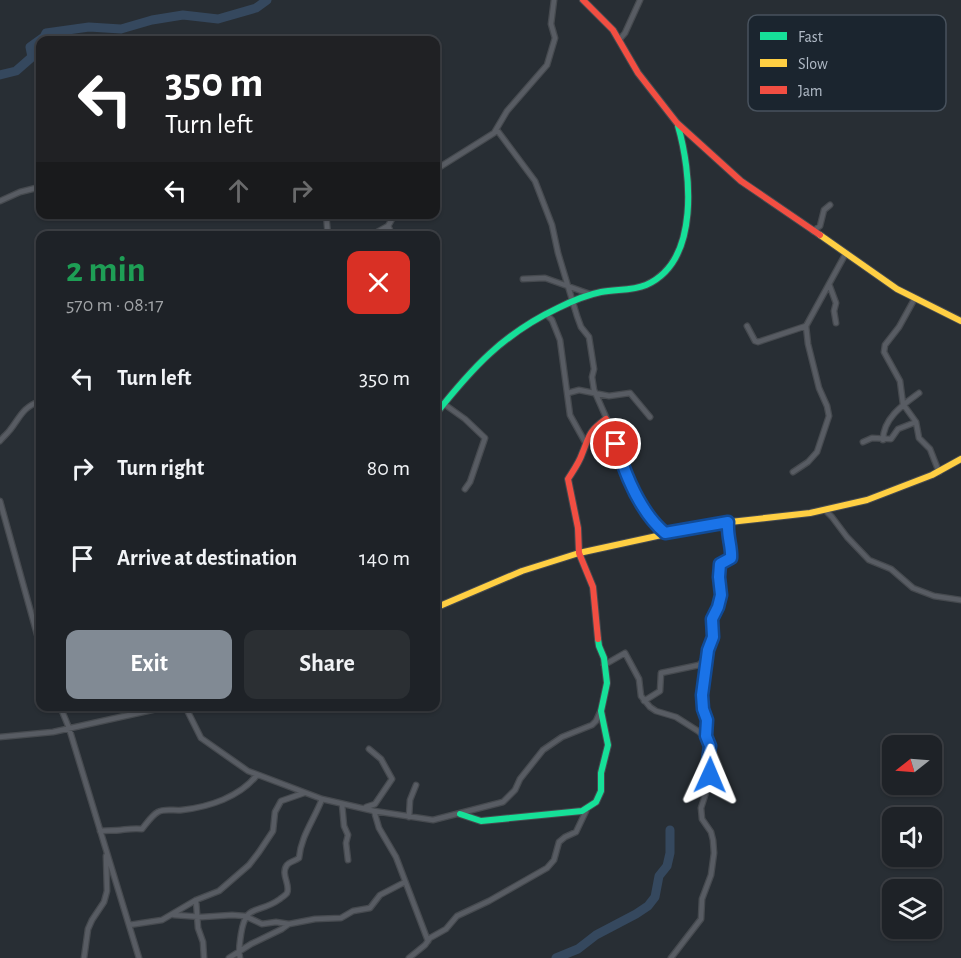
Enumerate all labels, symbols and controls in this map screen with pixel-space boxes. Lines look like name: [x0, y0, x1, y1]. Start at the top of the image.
legend: [748, 15, 946, 111]
text: Fast: [798, 29, 823, 45]
text: Slow: [798, 56, 828, 72]
icon: left: [66, 60, 144, 138]
text: 350 m: [165, 62, 263, 104]
text: Jam: [798, 83, 823, 99]
text: Turn left: [165, 111, 253, 138]
icon: left: [159, 174, 192, 207]
icon: ahead: [222, 174, 255, 207]
icon: right: [285, 174, 318, 207]
button: close: [347, 251, 410, 314]
text: 2 min: [66, 252, 146, 288]
text: 570 m · 08:17: [66, 295, 164, 315]
icon: left: [66, 362, 99, 395]
text: Turn left: [117, 367, 191, 389]
text: 350 m: [359, 367, 410, 389]
pin: [590, 418, 641, 469]
icon: arrive: [599, 427, 632, 460]
icon: right: [66, 452, 99, 485]
text: Turn right: [117, 457, 204, 479]
text: 80 m: [367, 457, 410, 479]
icon: arrive: [66, 542, 99, 575]
text: Arrive at destination: [117, 547, 297, 569]
text: 140 m: [359, 547, 410, 569]
button: Exit: [66, 630, 232, 699]
button: Share: [244, 630, 410, 699]
north arrow: [882, 735, 942, 795]
map controls: [882, 735, 942, 939]
position arrow: [678, 743, 742, 807]
button: sound: [882, 807, 942, 867]
button: layers: [882, 879, 942, 939]

